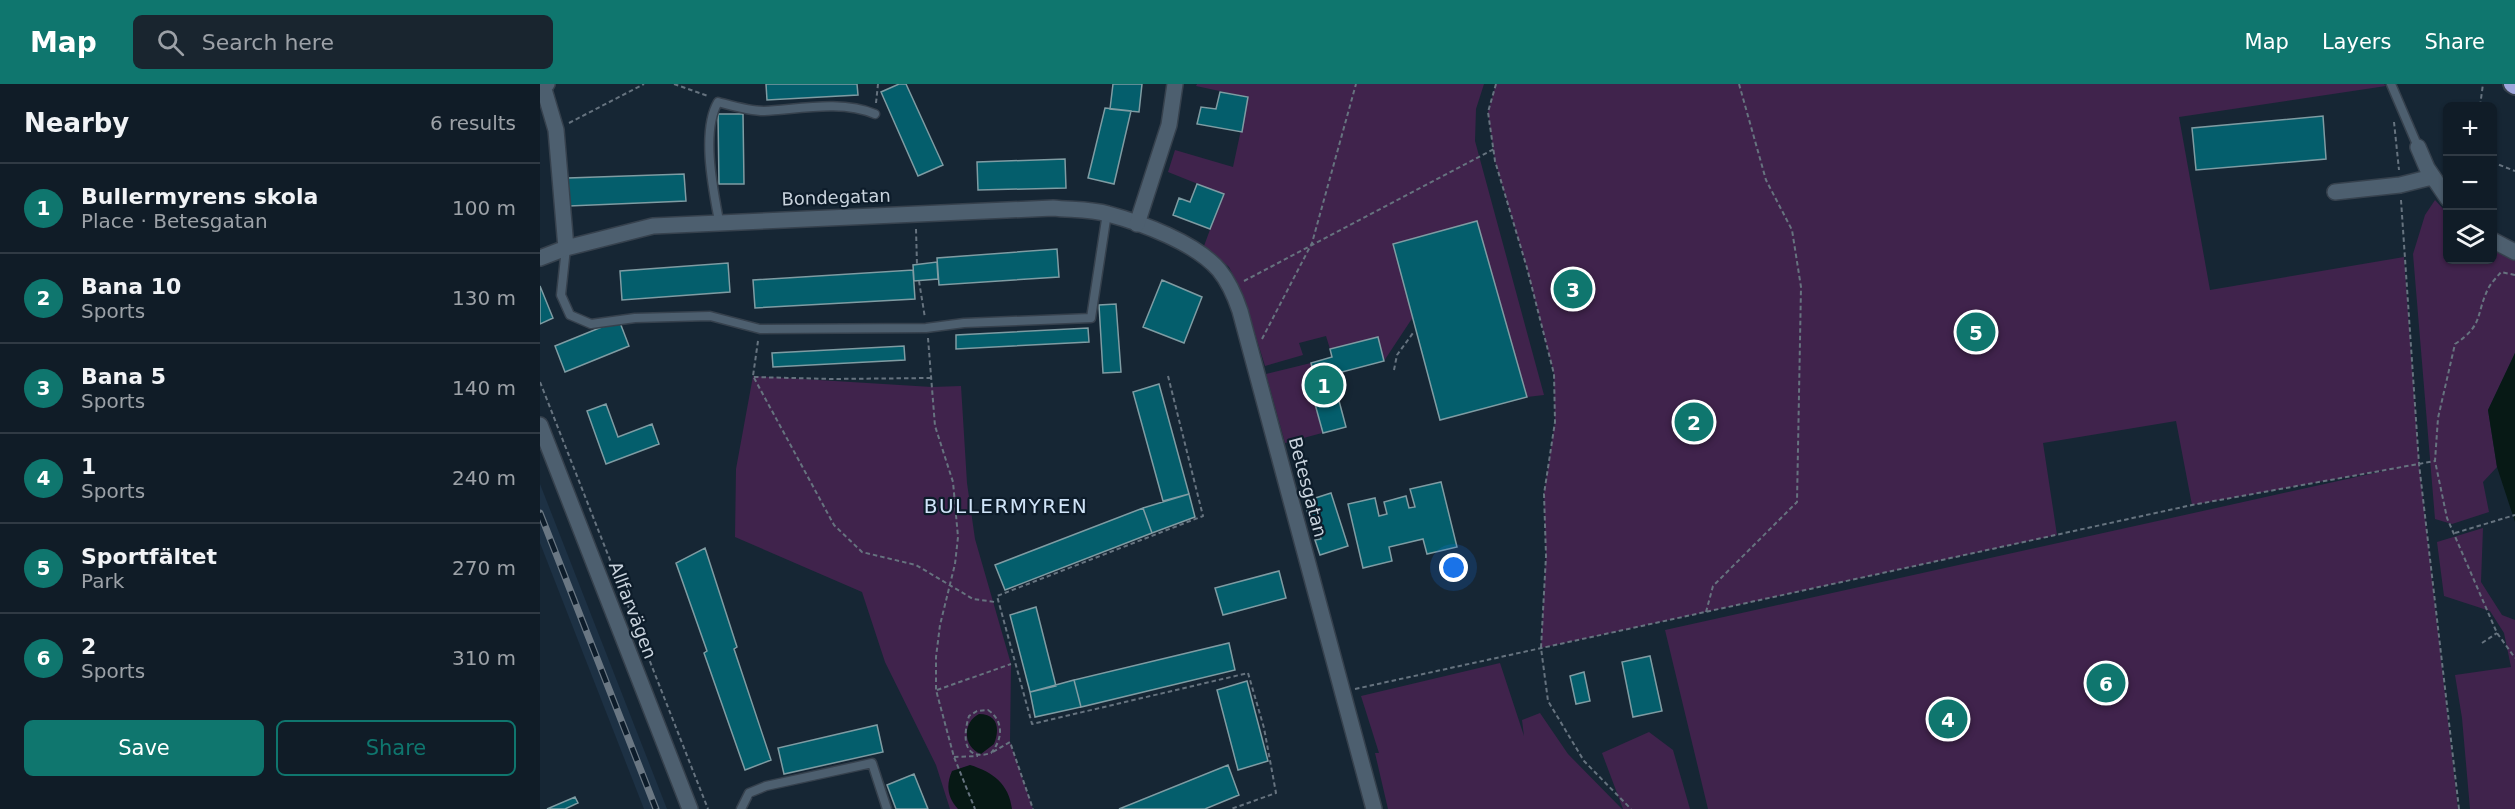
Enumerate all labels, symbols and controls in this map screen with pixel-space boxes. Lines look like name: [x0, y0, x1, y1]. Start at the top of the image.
search box: [133, 15, 553, 69]
text: Map: [30, 26, 97, 59]
icon: search: [154, 26, 187, 59]
text: Search here: [202, 30, 334, 55]
text: Map: [2245, 30, 2289, 54]
text: Layers: [2322, 30, 2391, 54]
text: Share: [2424, 30, 2485, 54]
map controls: [2443, 102, 2497, 264]
button: +: [2443, 102, 2497, 156]
text: Nearby: [24, 108, 129, 138]
text: 6 results: [430, 111, 516, 135]
button: −: [2443, 156, 2497, 210]
text: Bullermyrens skola: [81, 184, 318, 209]
street label: Bondegatan: [781, 185, 891, 209]
text: 1: [37, 196, 50, 220]
text: 100 m: [452, 196, 516, 220]
text: Place · Betesgatan: [81, 209, 268, 233]
button: layers: [2443, 210, 2497, 264]
pin: 3: [1554, 266, 1592, 312]
text: Bana 10: [81, 274, 181, 299]
text: 2: [37, 286, 50, 310]
text: 130 m: [452, 286, 516, 310]
text: Sports: [81, 299, 145, 323]
pin: 5: [1956, 310, 1996, 354]
pin: 1: [1304, 362, 1344, 408]
text: Bana 5: [81, 364, 166, 389]
text: 3: [37, 376, 50, 400]
text: 140 m: [452, 376, 516, 400]
text: Sports: [81, 389, 145, 413]
pin: 2: [1674, 400, 1714, 444]
street label: Betesgatan: [1285, 435, 1331, 539]
text: 1: [81, 454, 96, 479]
text: 4: [37, 466, 50, 490]
text: 240 m: [452, 466, 516, 490]
text: Sports: [81, 479, 145, 503]
district label: BULLERMYREN: [924, 494, 1088, 518]
text: Sportfältet: [81, 544, 217, 569]
your location: [1439, 553, 1468, 582]
text: 5: [37, 556, 50, 580]
text: 270 m: [452, 556, 516, 580]
street label: Allfarvägen: [605, 558, 661, 662]
text: Park: [81, 569, 124, 593]
text: 2: [81, 634, 96, 659]
text: 6: [37, 646, 50, 670]
text: 310 m: [452, 646, 516, 670]
text: Sports: [81, 659, 145, 683]
pin: 6: [2086, 660, 2126, 706]
pin: 4: [1928, 696, 1968, 742]
button: Save: [24, 720, 264, 776]
button: Share: [276, 720, 516, 776]

